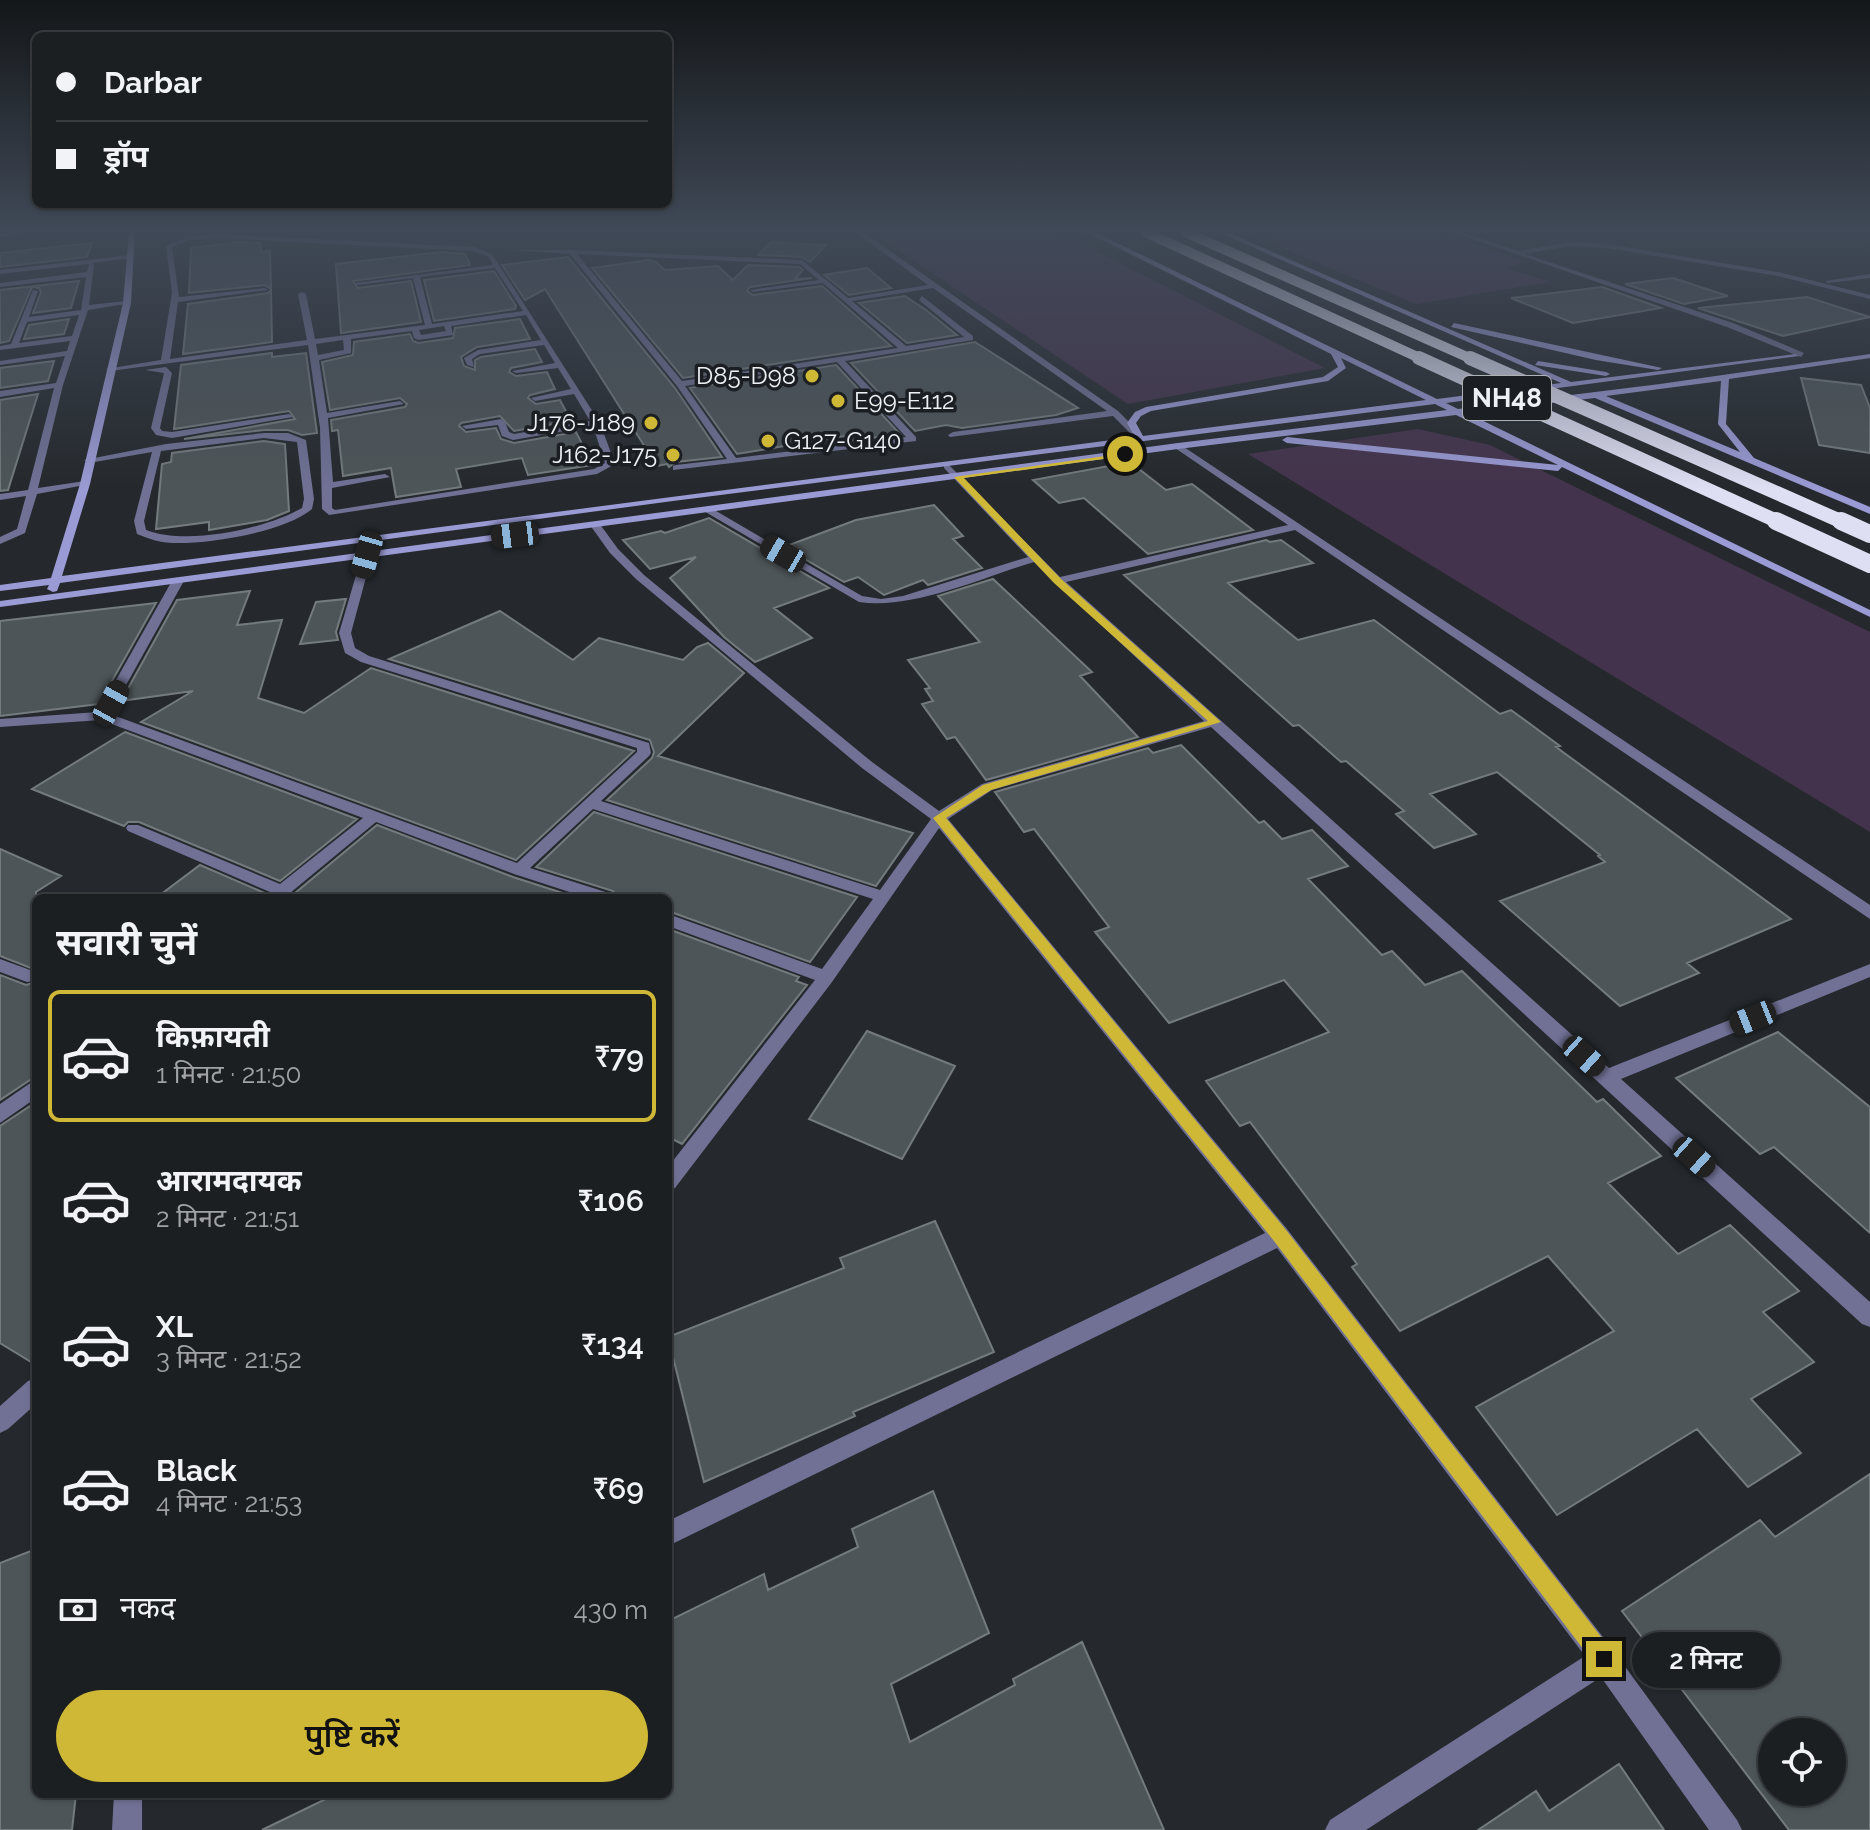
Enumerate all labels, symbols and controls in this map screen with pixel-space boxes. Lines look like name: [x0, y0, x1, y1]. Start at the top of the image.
text: Darbar: [104, 65, 202, 100]
text: ड्रॉप: [104, 139, 148, 174]
place label: D85-D98: [696, 361, 796, 390]
marker: D85-D98: [803, 367, 821, 385]
road number: NH48: [1463, 376, 1551, 420]
place label: E99-E112: [854, 386, 955, 415]
marker: E99-E112: [829, 392, 847, 410]
place label: J176-J189: [527, 408, 635, 437]
marker: J176-J189: [642, 414, 660, 432]
place label: G127-G140: [784, 426, 901, 455]
marker: G127-G140: [759, 432, 777, 450]
route start: [1107, 436, 1143, 472]
place label: J162-J175: [552, 440, 657, 469]
marker: J162-J175: [664, 446, 682, 464]
car: [490, 520, 540, 550]
car: [349, 529, 385, 581]
car: [756, 532, 810, 576]
car: [89, 676, 133, 730]
text: सवारी चुनें: [56, 921, 197, 963]
car: [1726, 998, 1780, 1038]
text: किफ़ायती: [156, 1019, 270, 1054]
icon: car: [60, 1020, 132, 1092]
car: [1558, 1031, 1610, 1081]
text: ₹79: [594, 1039, 644, 1074]
text: 1 मिनट · 21:50: [156, 1059, 301, 1089]
car: [1668, 1132, 1720, 1182]
text: आरामदायक: [156, 1163, 302, 1198]
icon: car: [60, 1164, 132, 1236]
text: ₹106: [578, 1183, 644, 1218]
text: 2 मिनट · 21:51: [156, 1203, 299, 1233]
icon: car: [60, 1308, 132, 1380]
text: XL: [156, 1309, 193, 1344]
text: ₹134: [581, 1327, 644, 1362]
text: 3 मिनट · 21:52: [156, 1344, 302, 1374]
icon: car: [60, 1452, 132, 1524]
text: Black: [156, 1453, 237, 1488]
text: ₹69: [593, 1471, 644, 1506]
text: 4 मिनट · 21:53: [156, 1488, 302, 1518]
icon: cash: [56, 1588, 100, 1632]
text: नकद: [120, 1590, 176, 1625]
text: 430 m: [573, 1595, 648, 1625]
callout: 2 मिनट: [1632, 1631, 1780, 1687]
route end: [1586, 1641, 1622, 1677]
text: 2 मिनट: [1669, 1645, 1743, 1675]
button: पुष्टि करें: [56, 1690, 648, 1782]
map controls: [1758, 1718, 1846, 1806]
button: locate: [1758, 1718, 1846, 1806]

